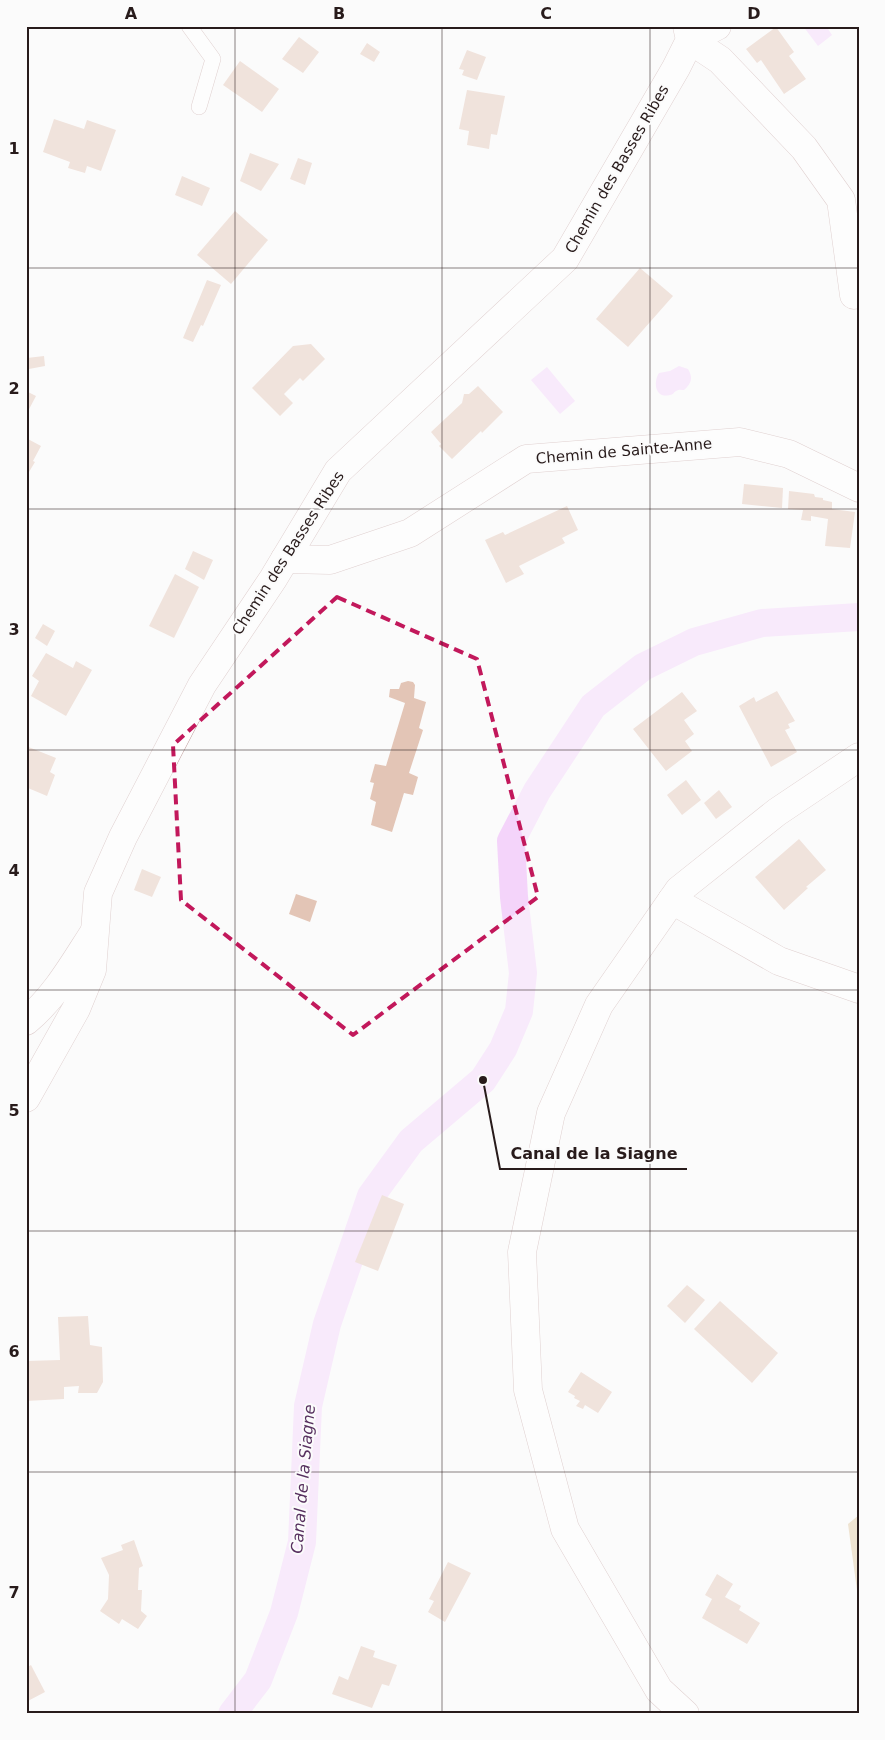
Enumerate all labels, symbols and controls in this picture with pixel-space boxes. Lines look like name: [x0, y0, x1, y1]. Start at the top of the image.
text: A: [125, 4, 138, 23]
text: B: [333, 4, 345, 23]
text: C: [540, 4, 552, 23]
text: D: [747, 4, 761, 23]
street label: Chemin des Basses Ribes: [561, 81, 673, 257]
text: 1: [8, 139, 20, 158]
text: 2: [8, 379, 20, 398]
street label: Chemin de Sainte-Anne: [535, 434, 713, 468]
street label: Chemin des Basses Ribes: [228, 468, 348, 638]
text: 3: [8, 620, 20, 639]
text: 4: [8, 861, 20, 880]
text: 5: [8, 1101, 20, 1120]
callout: Canal de la Siagne: [500, 1138, 687, 1169]
text: Canal de la Siagne: [510, 1144, 678, 1163]
text: 6: [8, 1342, 20, 1361]
water label: Canal de la Siagne: [287, 1404, 319, 1554]
text: 7: [8, 1583, 20, 1602]

